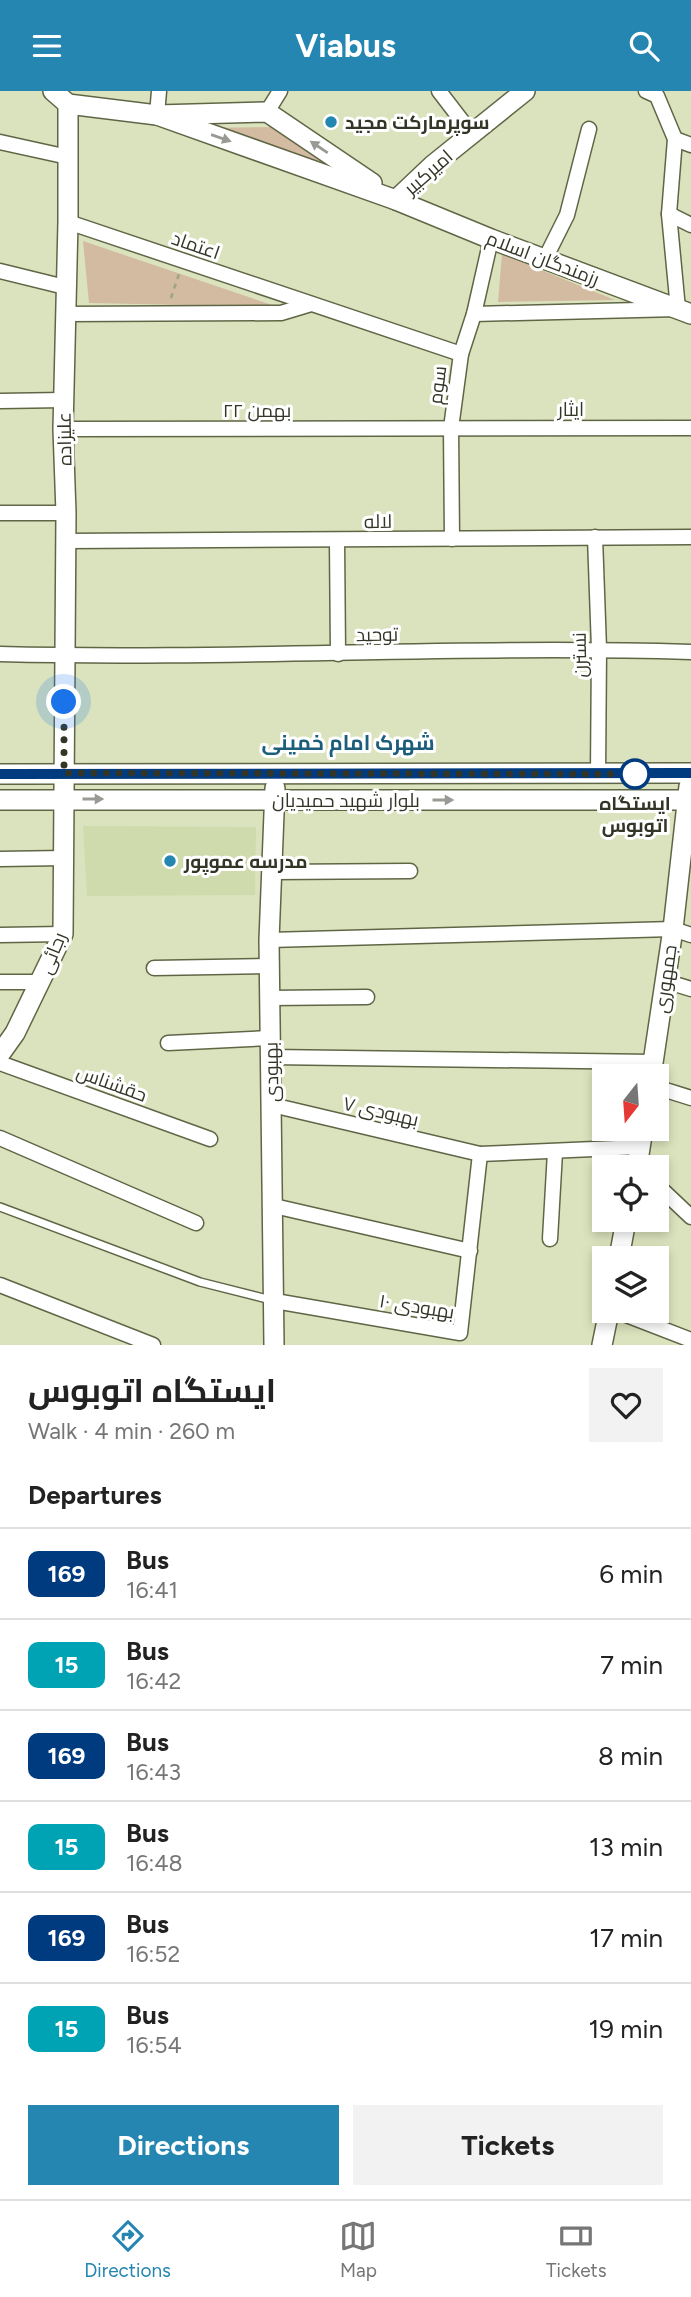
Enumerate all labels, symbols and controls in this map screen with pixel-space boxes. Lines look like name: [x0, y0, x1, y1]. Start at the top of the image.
icon: menu: [28, 27, 66, 65]
text: Viabus: [295, 27, 396, 65]
icon: search: [625, 27, 663, 65]
place label: سوپرمارکت مجید: [345, 111, 490, 136]
marker: سوپرمارکت مجید: [323, 114, 339, 130]
one-way arrow: [211, 133, 232, 144]
one-way arrow: [310, 141, 329, 154]
street label: امیرکبیر: [398, 145, 458, 201]
street label: رزمندگان اسلام: [482, 226, 603, 292]
street label: اعتماد: [169, 227, 223, 264]
street label: سوم: [424, 365, 453, 406]
street label: ایثار: [557, 398, 584, 421]
street label: ۲۲ بهمن: [223, 399, 291, 422]
street label: علیزاده: [53, 412, 76, 466]
street label: لاله: [364, 510, 392, 533]
street label: توحید: [356, 623, 398, 646]
street label: نسترن: [568, 632, 591, 678]
your location: [46, 684, 81, 719]
district label: شهرک امام خمینی: [261, 730, 435, 757]
marker: ایستگاه اتوبوس: [620, 759, 650, 789]
street label: بلوار شهید حمیدیان: [272, 789, 420, 812]
place label: ایستگاه اتوبوس: [599, 792, 671, 837]
one-way arrow: [82, 793, 104, 805]
one-way arrow: [432, 794, 454, 806]
place label: مدرسه عموپور: [183, 850, 308, 875]
marker: مدرسه عموپور: [162, 853, 178, 869]
street label: رجائی: [34, 929, 71, 977]
street label: جمهوری: [649, 943, 682, 1015]
street label: بهبودی: [259, 1042, 284, 1102]
street label: حقشناس: [73, 1060, 150, 1107]
north arrow: [592, 1064, 668, 1141]
map controls: [592, 1064, 669, 1323]
street label: بهبودی ۷: [341, 1092, 421, 1131]
button: locate: [592, 1155, 669, 1232]
button: layers: [592, 1246, 669, 1323]
street label: بهبودی ۱۰: [378, 1289, 456, 1324]
button: heart: [589, 1368, 663, 1442]
text: ایستگاه اتوبوس: [28, 1371, 276, 1410]
text: Walk · 4 min · 260 m: [28, 1417, 235, 1445]
text: Departures: [28, 1479, 162, 1511]
text: Bus: [126, 1544, 169, 1576]
text: 6 min: [599, 1558, 663, 1590]
text: 169: [48, 1559, 85, 1588]
text: 16:41: [126, 1576, 178, 1604]
text: Bus: [126, 1635, 169, 1667]
text: 7 min: [600, 1649, 663, 1681]
text: 15: [54, 1650, 79, 1679]
text: 16:42: [126, 1667, 181, 1695]
text: Bus: [126, 1726, 169, 1758]
text: 8 min: [598, 1740, 663, 1772]
text: 169: [48, 1741, 85, 1770]
text: 16:43: [126, 1758, 181, 1786]
text: Bus: [126, 1817, 169, 1849]
text: 13 min: [589, 1831, 663, 1863]
text: 15: [54, 1832, 79, 1861]
text: 16:48: [126, 1849, 183, 1877]
text: Bus: [126, 1908, 169, 1940]
text: 17 min: [589, 1922, 663, 1954]
text: 169: [48, 1923, 85, 1952]
text: 16:52: [126, 1940, 180, 1968]
text: Bus: [126, 1999, 169, 2031]
text: 19 min: [588, 2013, 663, 2045]
text: 15: [54, 2014, 79, 2043]
text: 16:54: [126, 2031, 182, 2059]
button: Directions: [28, 2105, 339, 2185]
button: Tickets: [353, 2105, 663, 2185]
tab: Directions: [84, 2217, 171, 2282]
tab: Map: [339, 2217, 377, 2282]
tab: Tickets: [546, 2217, 607, 2282]

